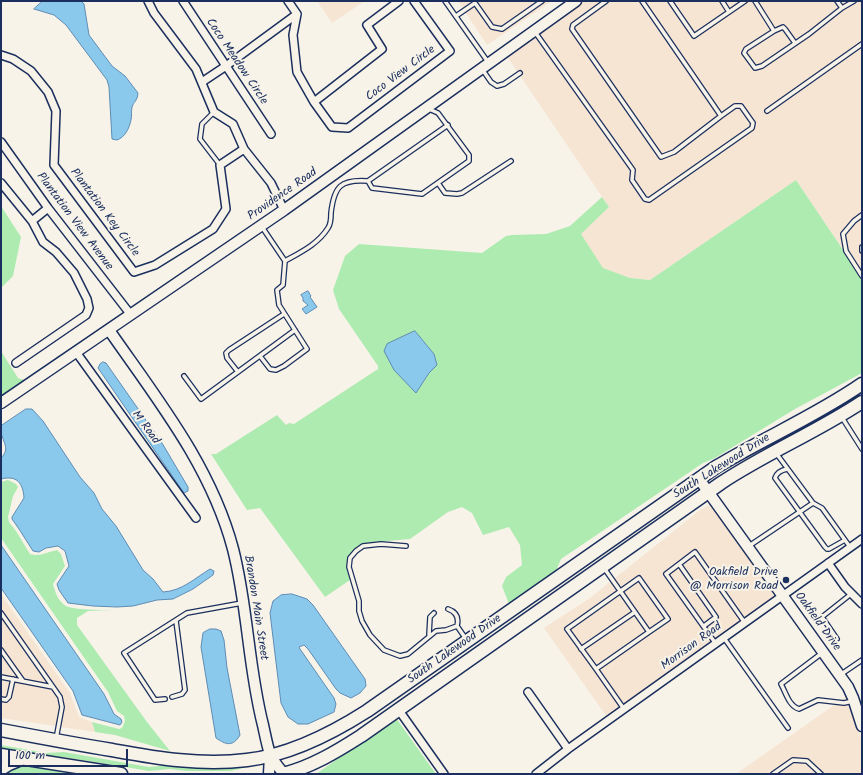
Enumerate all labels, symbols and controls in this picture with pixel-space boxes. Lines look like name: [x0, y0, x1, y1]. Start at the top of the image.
street label: Coco Meadow Circle: [202, 16, 270, 108]
street label: Coco View Circle: [363, 43, 439, 105]
street label: Plantation Key Circle: [66, 166, 142, 260]
street label: Providence Road: [246, 166, 320, 224]
street label: Plantation View Avenue: [33, 170, 115, 274]
street label: M Road: [128, 408, 162, 448]
street label: South Lakewood Drive: [671, 431, 773, 503]
street label: Brandon Main Street: [240, 555, 270, 661]
place label: Oakfield Drive @ Morrison Road: [690, 566, 778, 594]
marker: Oakfield Drive @ Morrison Road: [781, 575, 791, 585]
street label: Oakfield Drive: [791, 590, 843, 654]
street label: South Lakewood Drive: [405, 612, 505, 688]
street label: Morrison Road: [659, 620, 725, 674]
scale bar: [10, 741, 130, 767]
text: 100 m: [15, 746, 45, 765]

